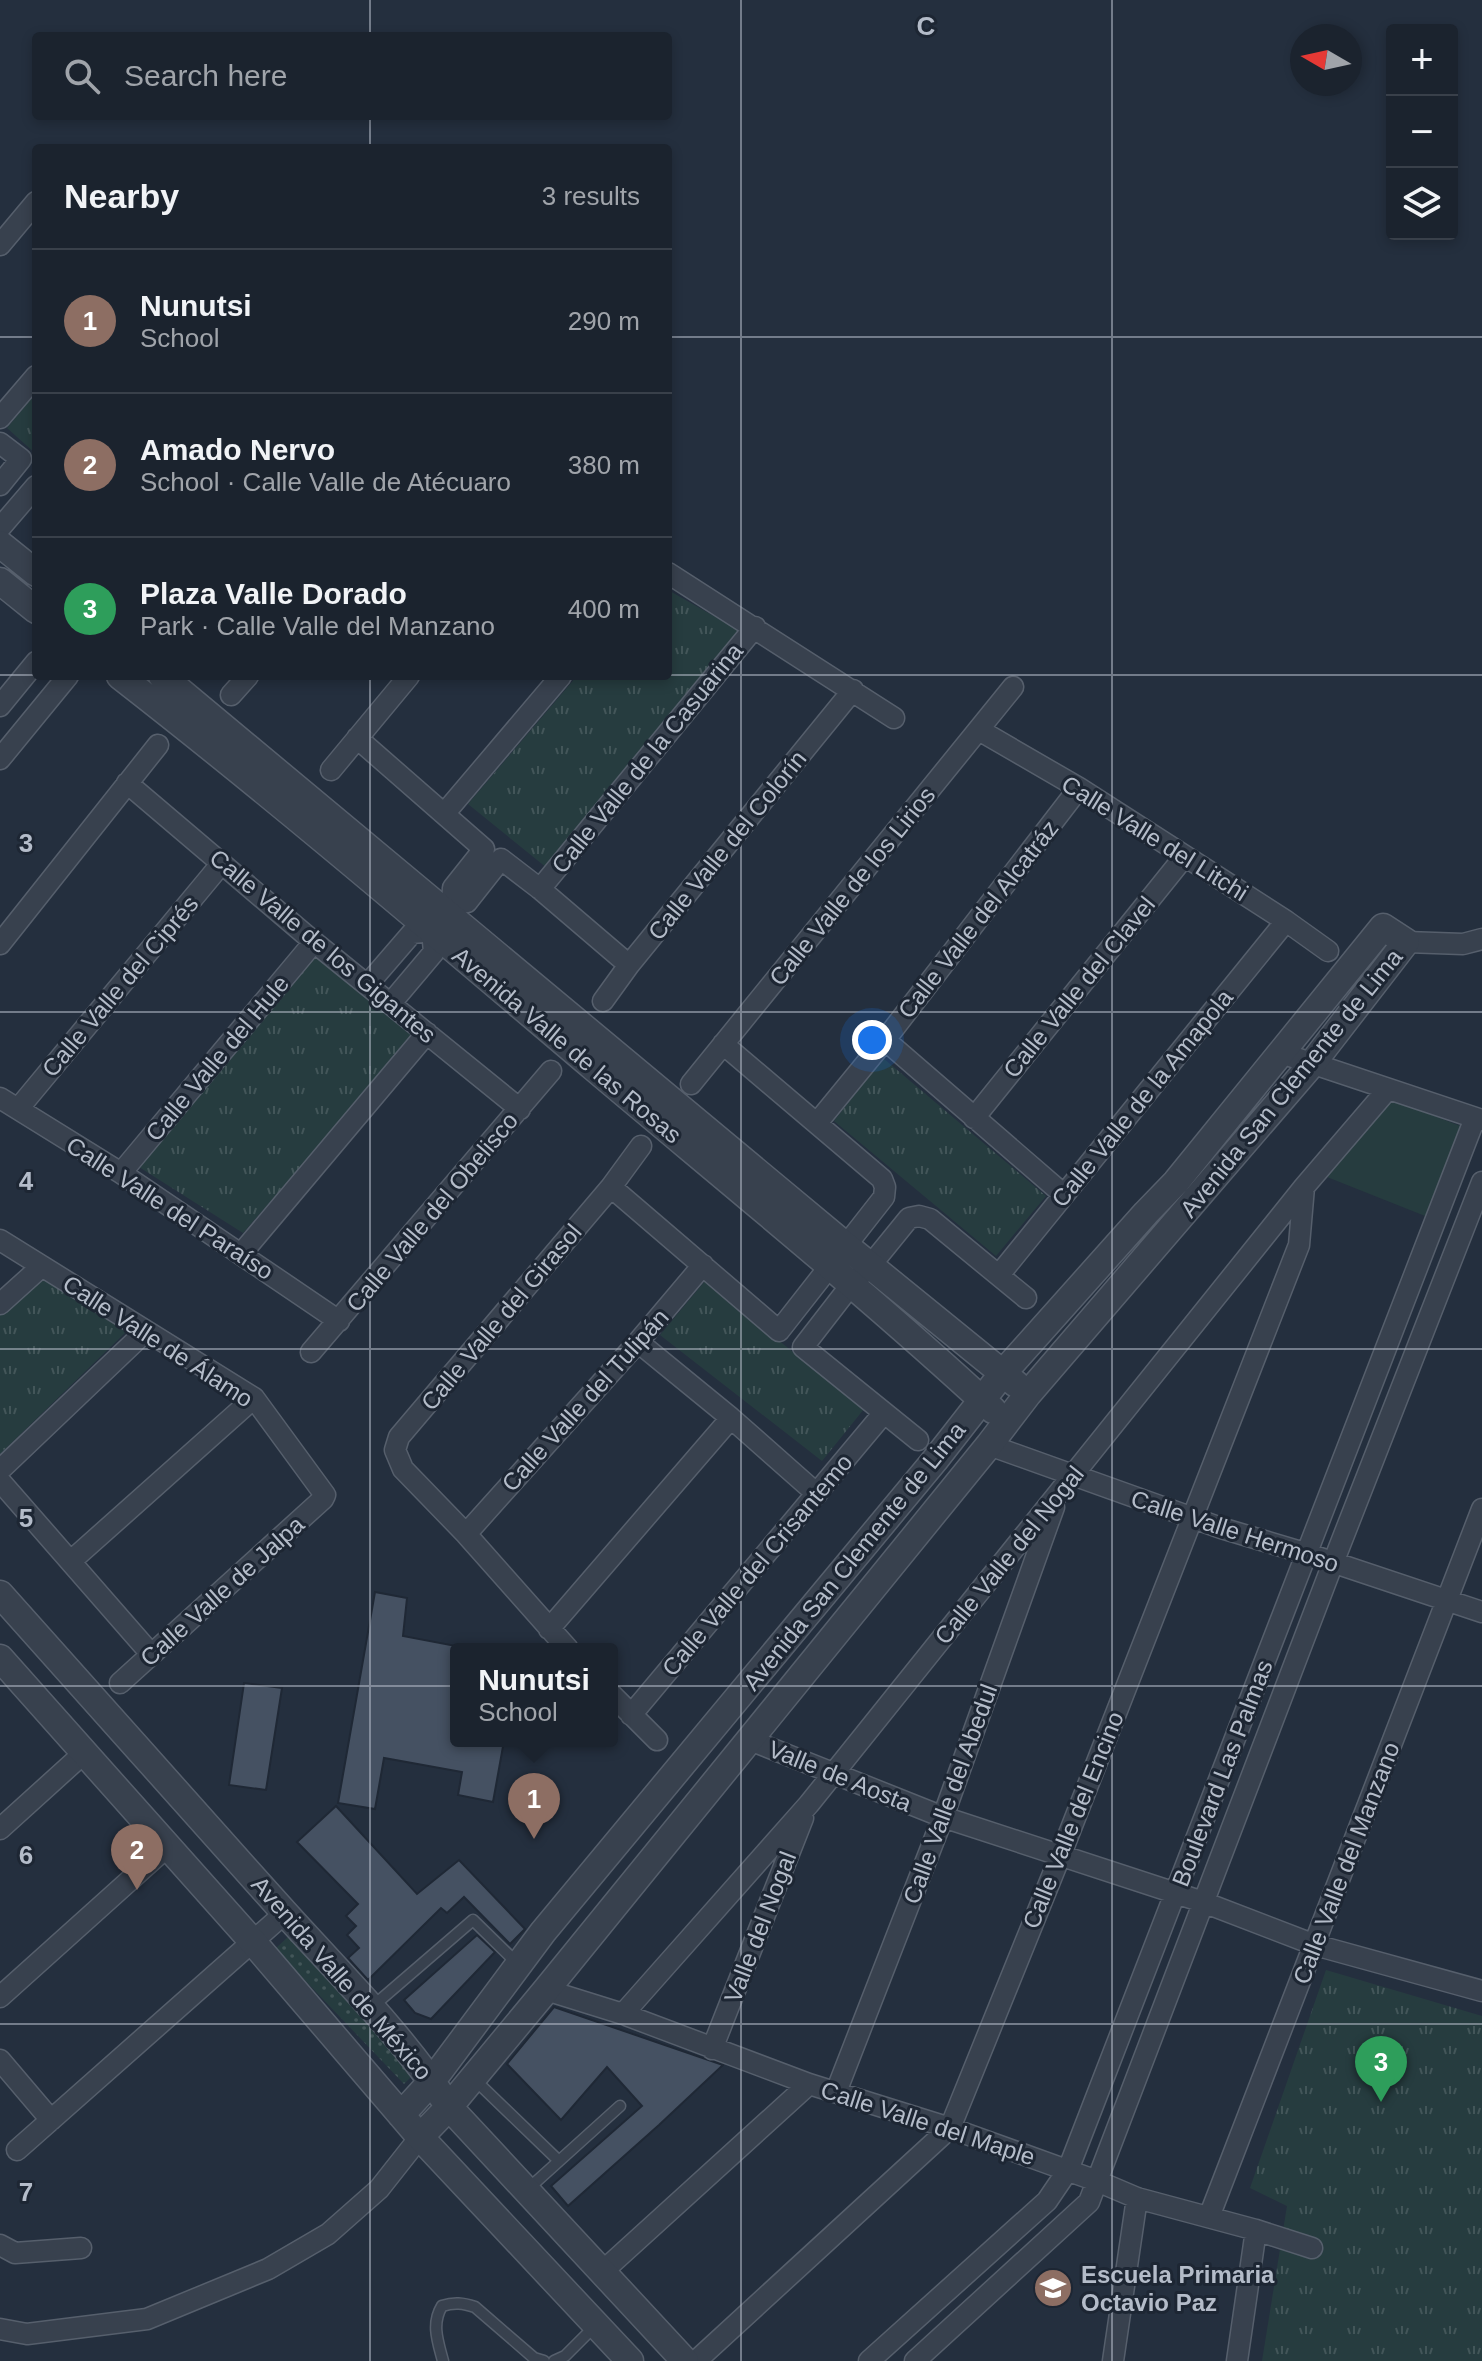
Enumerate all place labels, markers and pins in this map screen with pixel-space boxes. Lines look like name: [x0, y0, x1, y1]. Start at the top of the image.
pin: 1: [508, 1773, 560, 1839]
pin: 2: [111, 1824, 163, 1890]
pin: 3: [1355, 2036, 1407, 2102]
place label: Escuela Primaria Octavio Paz: [1081, 2261, 1275, 2316]
school or university icon: Escuela Primaria Octavio Paz: [1032, 2267, 1074, 2309]

